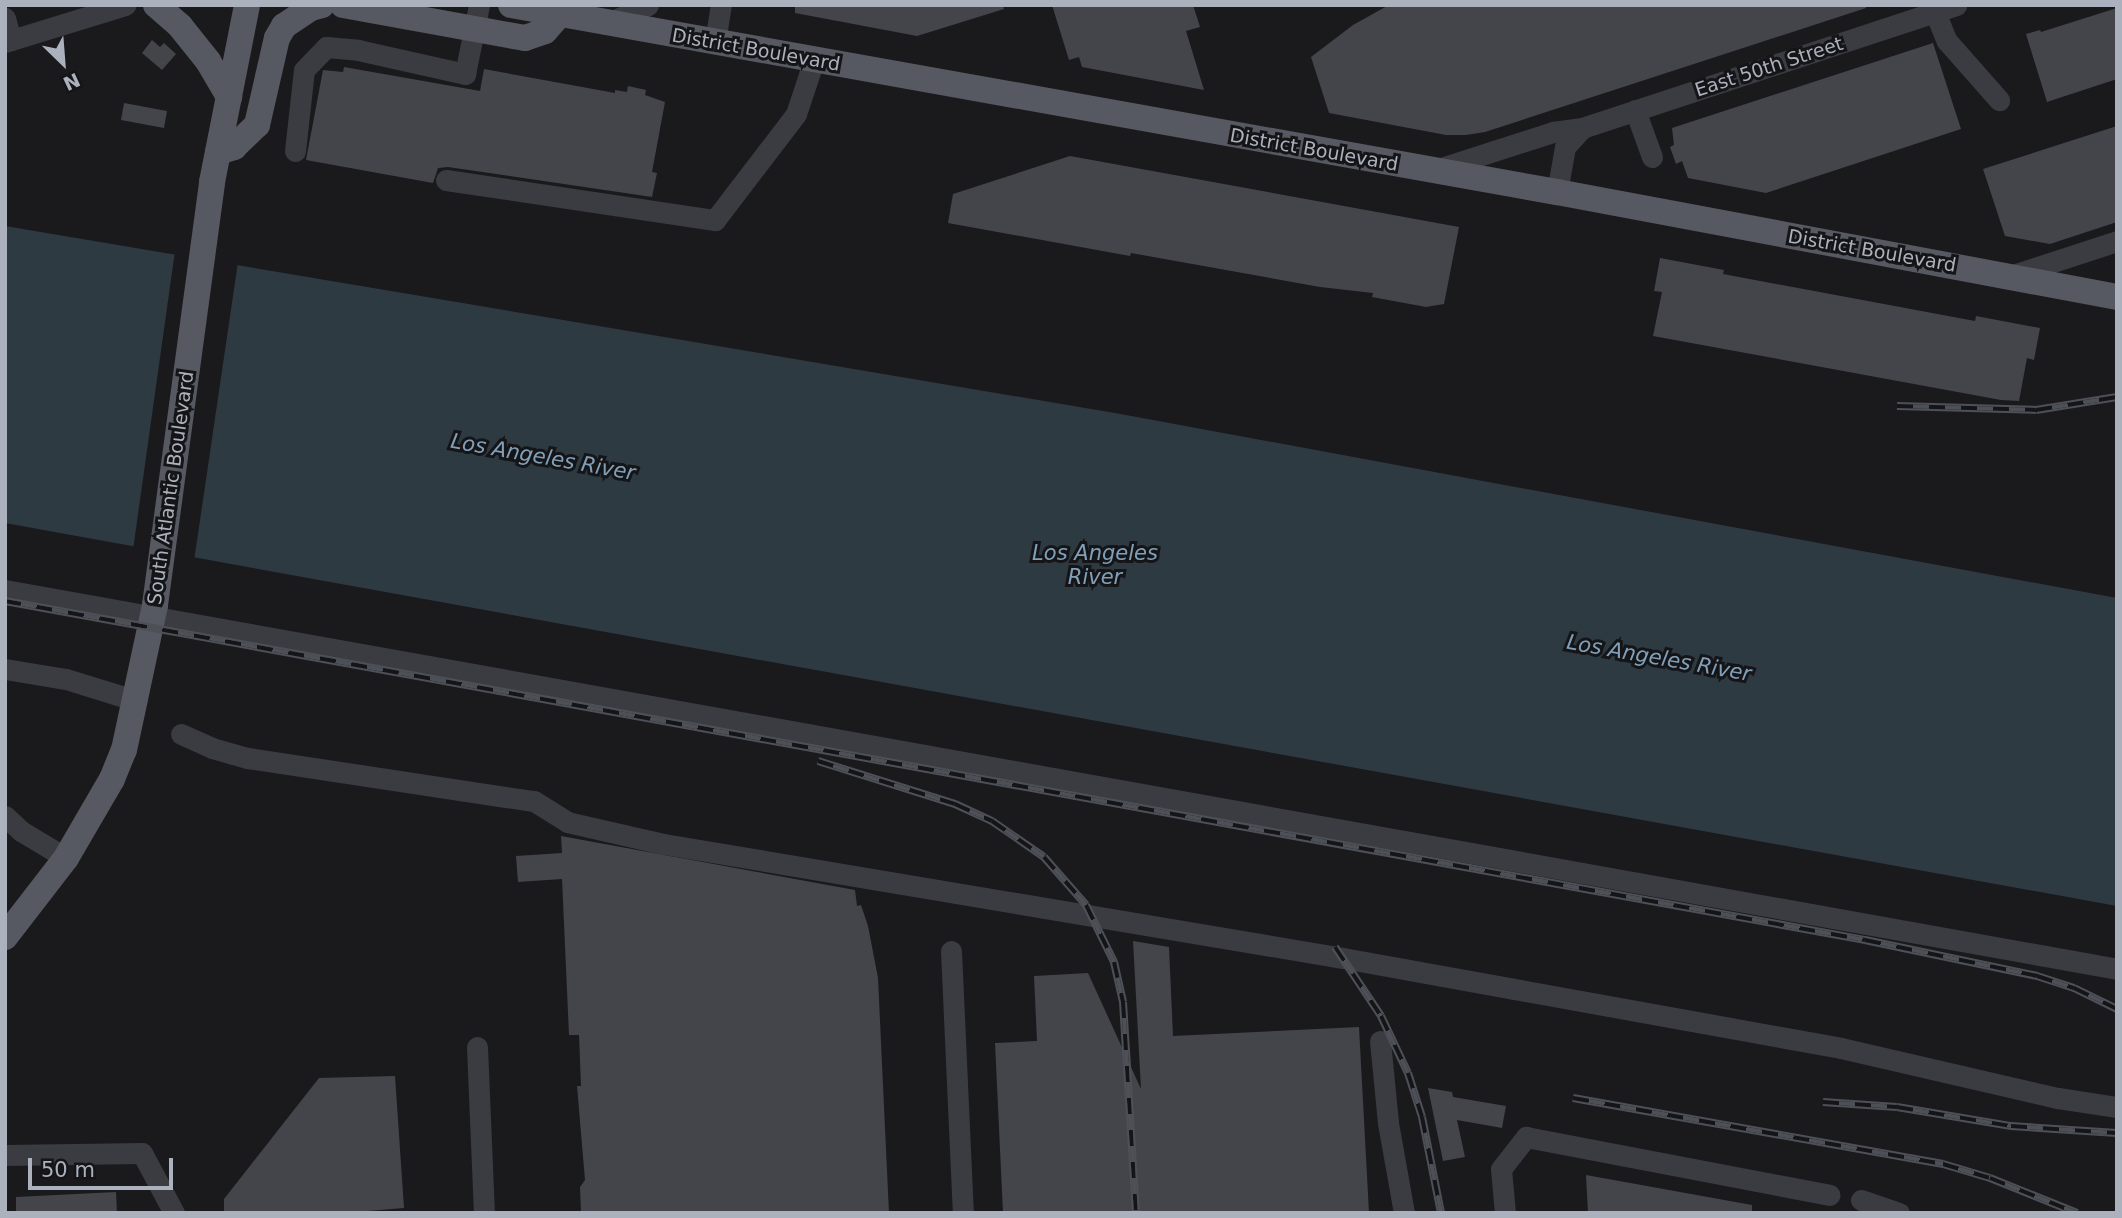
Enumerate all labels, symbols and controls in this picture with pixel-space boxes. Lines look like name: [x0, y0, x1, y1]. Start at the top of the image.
street label: District Boulevard: [670, 24, 842, 76]
north arrow: [28, 28, 98, 98]
street label: East 50th Street: [1692, 32, 1846, 102]
text: N: [60, 69, 84, 95]
street label: District Boulevard: [1228, 124, 1400, 176]
street label: District Boulevard: [1786, 225, 1958, 277]
street label: South Atlantic Boulevard: [143, 370, 199, 606]
water label: Los Angeles River: [449, 428, 637, 486]
water label: Los Angeles River: [1032, 540, 1158, 590]
water label: Los Angeles River: [1565, 629, 1753, 687]
scale bar: [32, 1144, 177, 1188]
text: 50 m: [41, 1158, 95, 1182]

